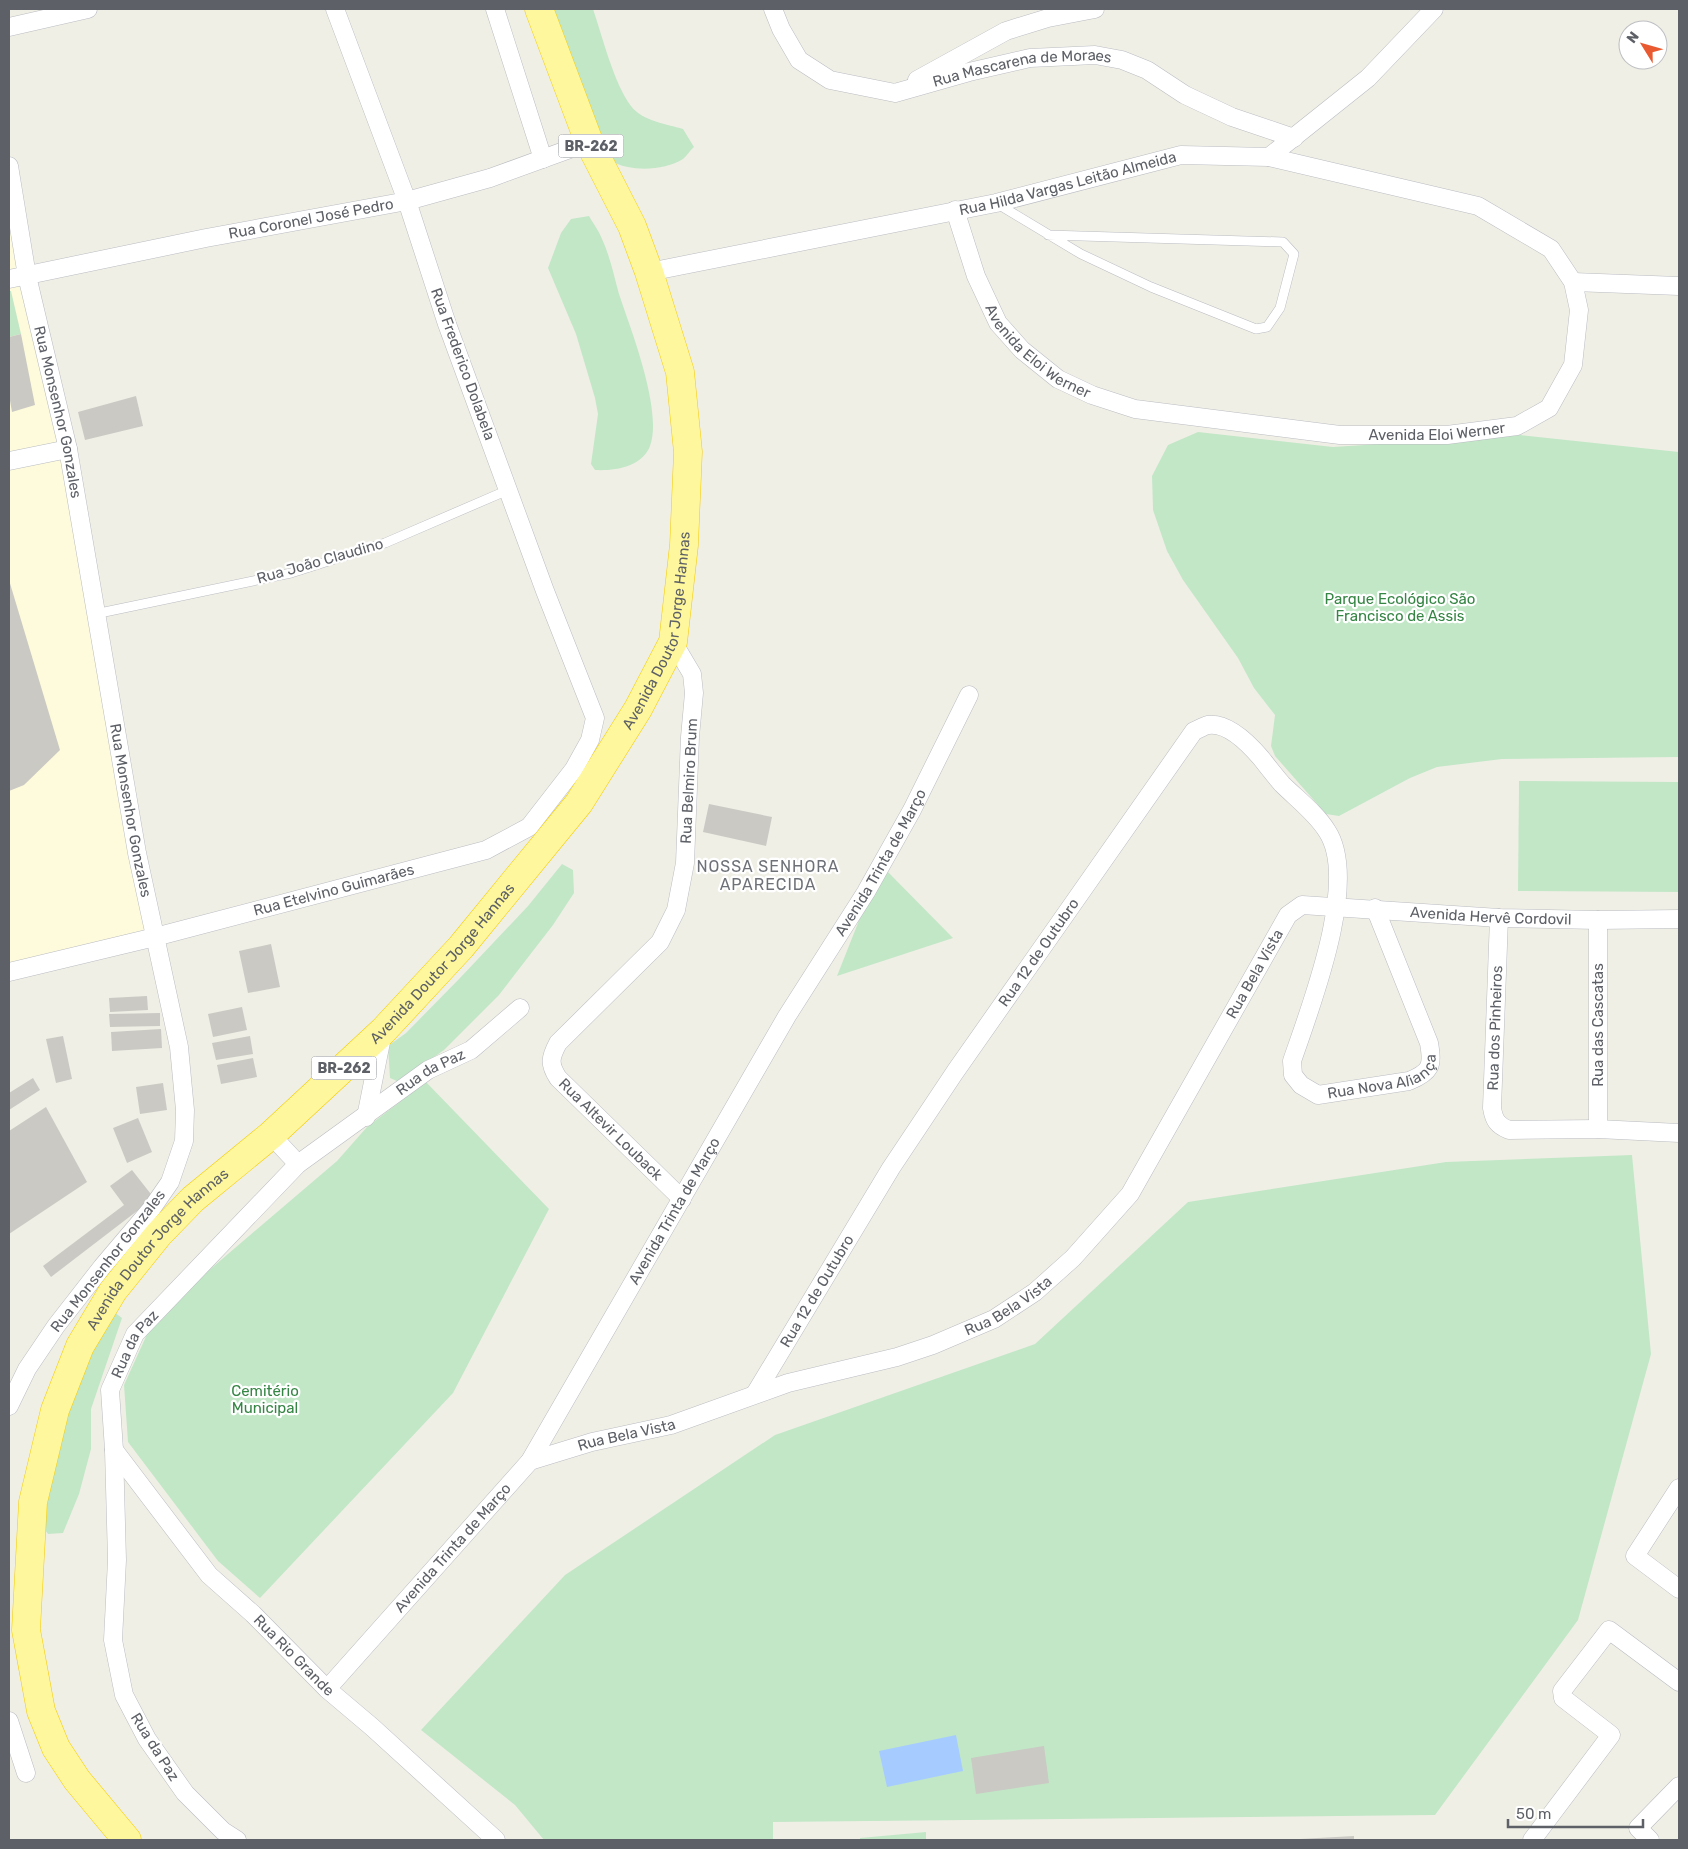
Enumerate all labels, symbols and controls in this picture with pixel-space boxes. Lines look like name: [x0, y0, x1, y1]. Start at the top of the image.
north arrow: [1618, 20, 1668, 70]
text: N: [1623, 28, 1643, 47]
street label: Rua Mascarena de Moraes: [931, 46, 1113, 91]
road number: BR-262: [558, 134, 624, 158]
street label: Rua Hilda Vargas Leitão Almeida: [957, 148, 1178, 219]
street label: Rua Coronel José Pedro: [227, 195, 395, 243]
street label: Rua Frederico Dolabela: [427, 285, 499, 443]
street label: Avenida Eloi Werner: [981, 301, 1094, 402]
street label: Rua Monsenhor Gonzales: [30, 324, 85, 500]
street label: Avenida Eloi Werner: [1368, 419, 1507, 444]
street label: Avenida Doutor Jorge Hannas: [618, 531, 694, 733]
street label: Rua João Claudino: [255, 534, 385, 588]
park label: Parque Ecológico São Francisco de Assis: [1325, 590, 1475, 625]
street label: Rua Belmiro Brum: [677, 718, 701, 844]
street label: Rua Monsenhor Gonzales: [106, 722, 155, 899]
street label: Avenida Trinta de Março: [831, 786, 930, 939]
district label: NOSSA SENHORA APARECIDA: [696, 857, 840, 894]
street label: Rua Etelvino Guimarães: [251, 860, 416, 920]
street label: Avenida Doutor Jorge Hannas: [366, 879, 519, 1048]
street label: Rua 12 de Outubro: [995, 895, 1083, 1010]
street label: Avenida Hervê Cordovil: [1409, 903, 1572, 928]
street label: Rua Bela Vista: [1222, 926, 1287, 1022]
street label: Rua das Cascatas: [1589, 963, 1607, 1087]
street label: Rua dos Pinheiros: [1484, 965, 1506, 1091]
street label: Rua da Paz: [393, 1045, 468, 1099]
street label: Rua Nova Aliança: [1326, 1054, 1440, 1102]
road number: BR-262: [312, 1056, 376, 1080]
street label: Rua Altevir Louback: [555, 1075, 667, 1184]
street label: Avenida Trinta de Março: [625, 1134, 724, 1288]
street label: Avenida Doutor Jorge Hannas: [83, 1164, 232, 1333]
street label: Rua Monsenhor Gonzales: [47, 1186, 169, 1336]
street label: Rua 12 de Outubro: [776, 1232, 858, 1351]
street label: Rua Bela Vista: [962, 1272, 1056, 1339]
street label: Rua da Paz: [107, 1306, 162, 1381]
park label: Cemitério Municipal: [231, 1382, 299, 1417]
street label: Rua Bela Vista: [575, 1415, 678, 1455]
street label: Avenida Trinta de Março: [391, 1480, 515, 1616]
street label: Rua Rio Grande: [250, 1611, 338, 1700]
street label: Rua da Paz: [127, 1710, 183, 1785]
scale bar: [1508, 1796, 1643, 1828]
text: 50 m: [1516, 1805, 1551, 1823]

